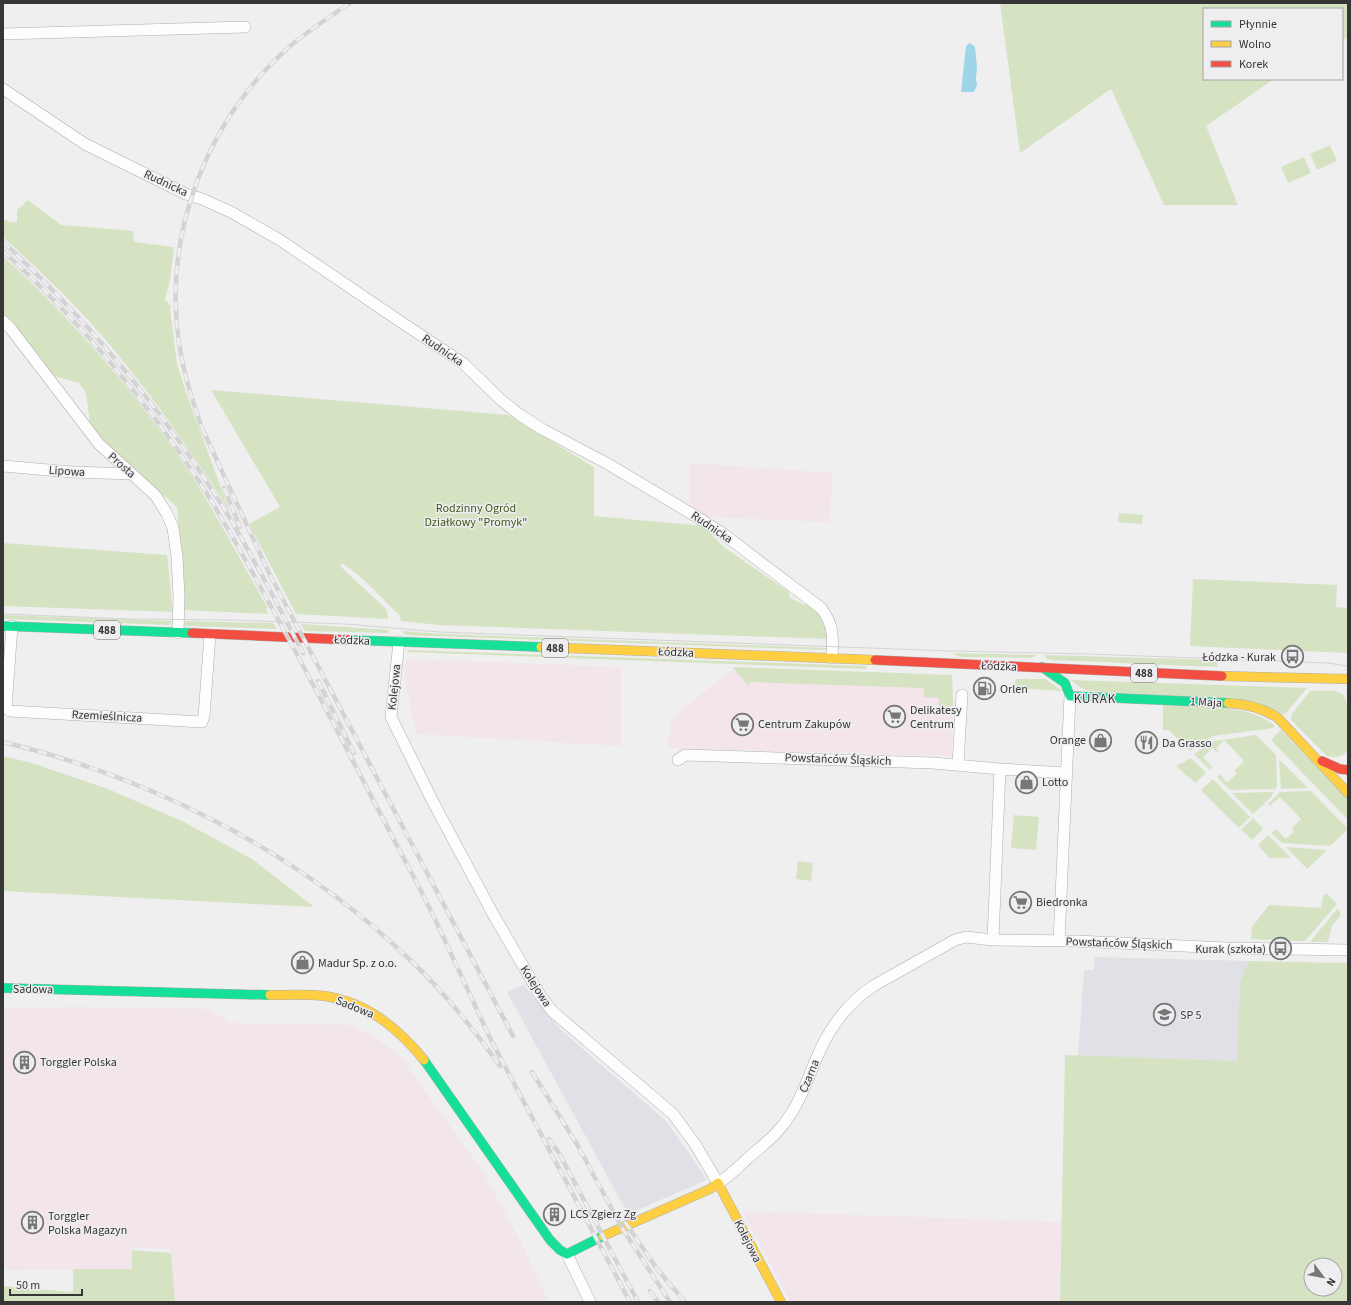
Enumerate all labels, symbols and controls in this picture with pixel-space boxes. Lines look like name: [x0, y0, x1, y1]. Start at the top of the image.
legend: [1203, 8, 1343, 80]
text: Płynnie: [1239, 16, 1277, 33]
text: Wolno: [1239, 36, 1271, 53]
text: Korek: [1239, 56, 1268, 73]
street label: Rudnicka: [141, 166, 191, 201]
street label: Rudnicka: [419, 330, 467, 371]
street label: Prosta: [104, 448, 139, 482]
street label: Lipowa: [48, 462, 86, 481]
park label: Rodzinny Ogród Działkowy "Promyk": [425, 500, 527, 531]
street label: Rudnicka: [688, 507, 736, 548]
road number: 488: [94, 621, 120, 639]
street label: Łódzka: [333, 631, 370, 650]
road number: 488: [542, 639, 568, 657]
street label: Łódzka: [657, 643, 694, 662]
bus stop icon: Łódzka - Kurak: [1279, 644, 1305, 670]
place label: Łódzka - Kurak: [1201, 649, 1276, 666]
street label: Łódzka: [980, 657, 1017, 676]
street label: Kolejowa: [384, 663, 405, 711]
road number: 488: [1131, 664, 1157, 682]
fuel station icon: Orlen: [971, 676, 997, 702]
place label: Orlen: [1000, 681, 1028, 698]
district label: KURAK: [1074, 690, 1116, 708]
street label: 1 Maja: [1189, 693, 1222, 712]
place label: Delikatesy Centrum: [910, 702, 962, 733]
supermarket icon: Delikatesy Centrum: [882, 704, 908, 730]
street label: Rzemieślnicza: [71, 706, 143, 727]
supermarket icon: Centrum Zakupów: [729, 711, 755, 737]
place label: Centrum Zakupów: [758, 716, 851, 733]
shop icon: Orange: [1088, 727, 1114, 753]
restaurant icon: Da Grasso: [1133, 730, 1159, 756]
place label: Orange: [1050, 732, 1086, 749]
place label: Da Grasso: [1162, 735, 1212, 752]
street label: Powstańców Śląskich: [784, 749, 892, 770]
shop icon: Lotto: [1013, 769, 1039, 795]
place label: Lotto: [1042, 774, 1068, 791]
supermarket icon: Biedronka: [1007, 889, 1033, 915]
place label: Biedronka: [1036, 894, 1088, 911]
street label: Powstańców Śląskich: [1065, 933, 1173, 954]
bus stop icon: Kurak (szkoła): [1268, 936, 1294, 962]
place label: Kurak (szkoła): [1195, 941, 1266, 958]
shop icon: Madur Sp. z o.o.: [290, 950, 316, 976]
place label: Madur Sp. z o.o.: [318, 955, 397, 972]
street label: Kolejowa: [516, 962, 555, 1010]
street label: Sadowa: [13, 981, 53, 998]
street label: Sadowa: [333, 992, 377, 1023]
school or university icon: SP 5: [1152, 1002, 1178, 1028]
place label: SP 5: [1180, 1007, 1202, 1024]
building icon: Torggler Polska: [11, 1049, 37, 1075]
place label: Torggler Polska: [40, 1054, 117, 1071]
street label: Czarna: [795, 1057, 824, 1095]
building icon: LCS Zgierz Zg: [542, 1201, 568, 1227]
place label: LCS Zgierz Zg: [570, 1206, 636, 1223]
place label: Torggler Polska Magazyn: [48, 1208, 127, 1239]
building icon: Torggler Polska Magazyn: [20, 1210, 46, 1236]
street label: Kolejowa: [729, 1217, 766, 1266]
north arrow: [1303, 1257, 1343, 1297]
scale bar: [10, 1271, 82, 1297]
text: N: [1323, 1275, 1339, 1289]
text: 50 m: [16, 1277, 40, 1294]

